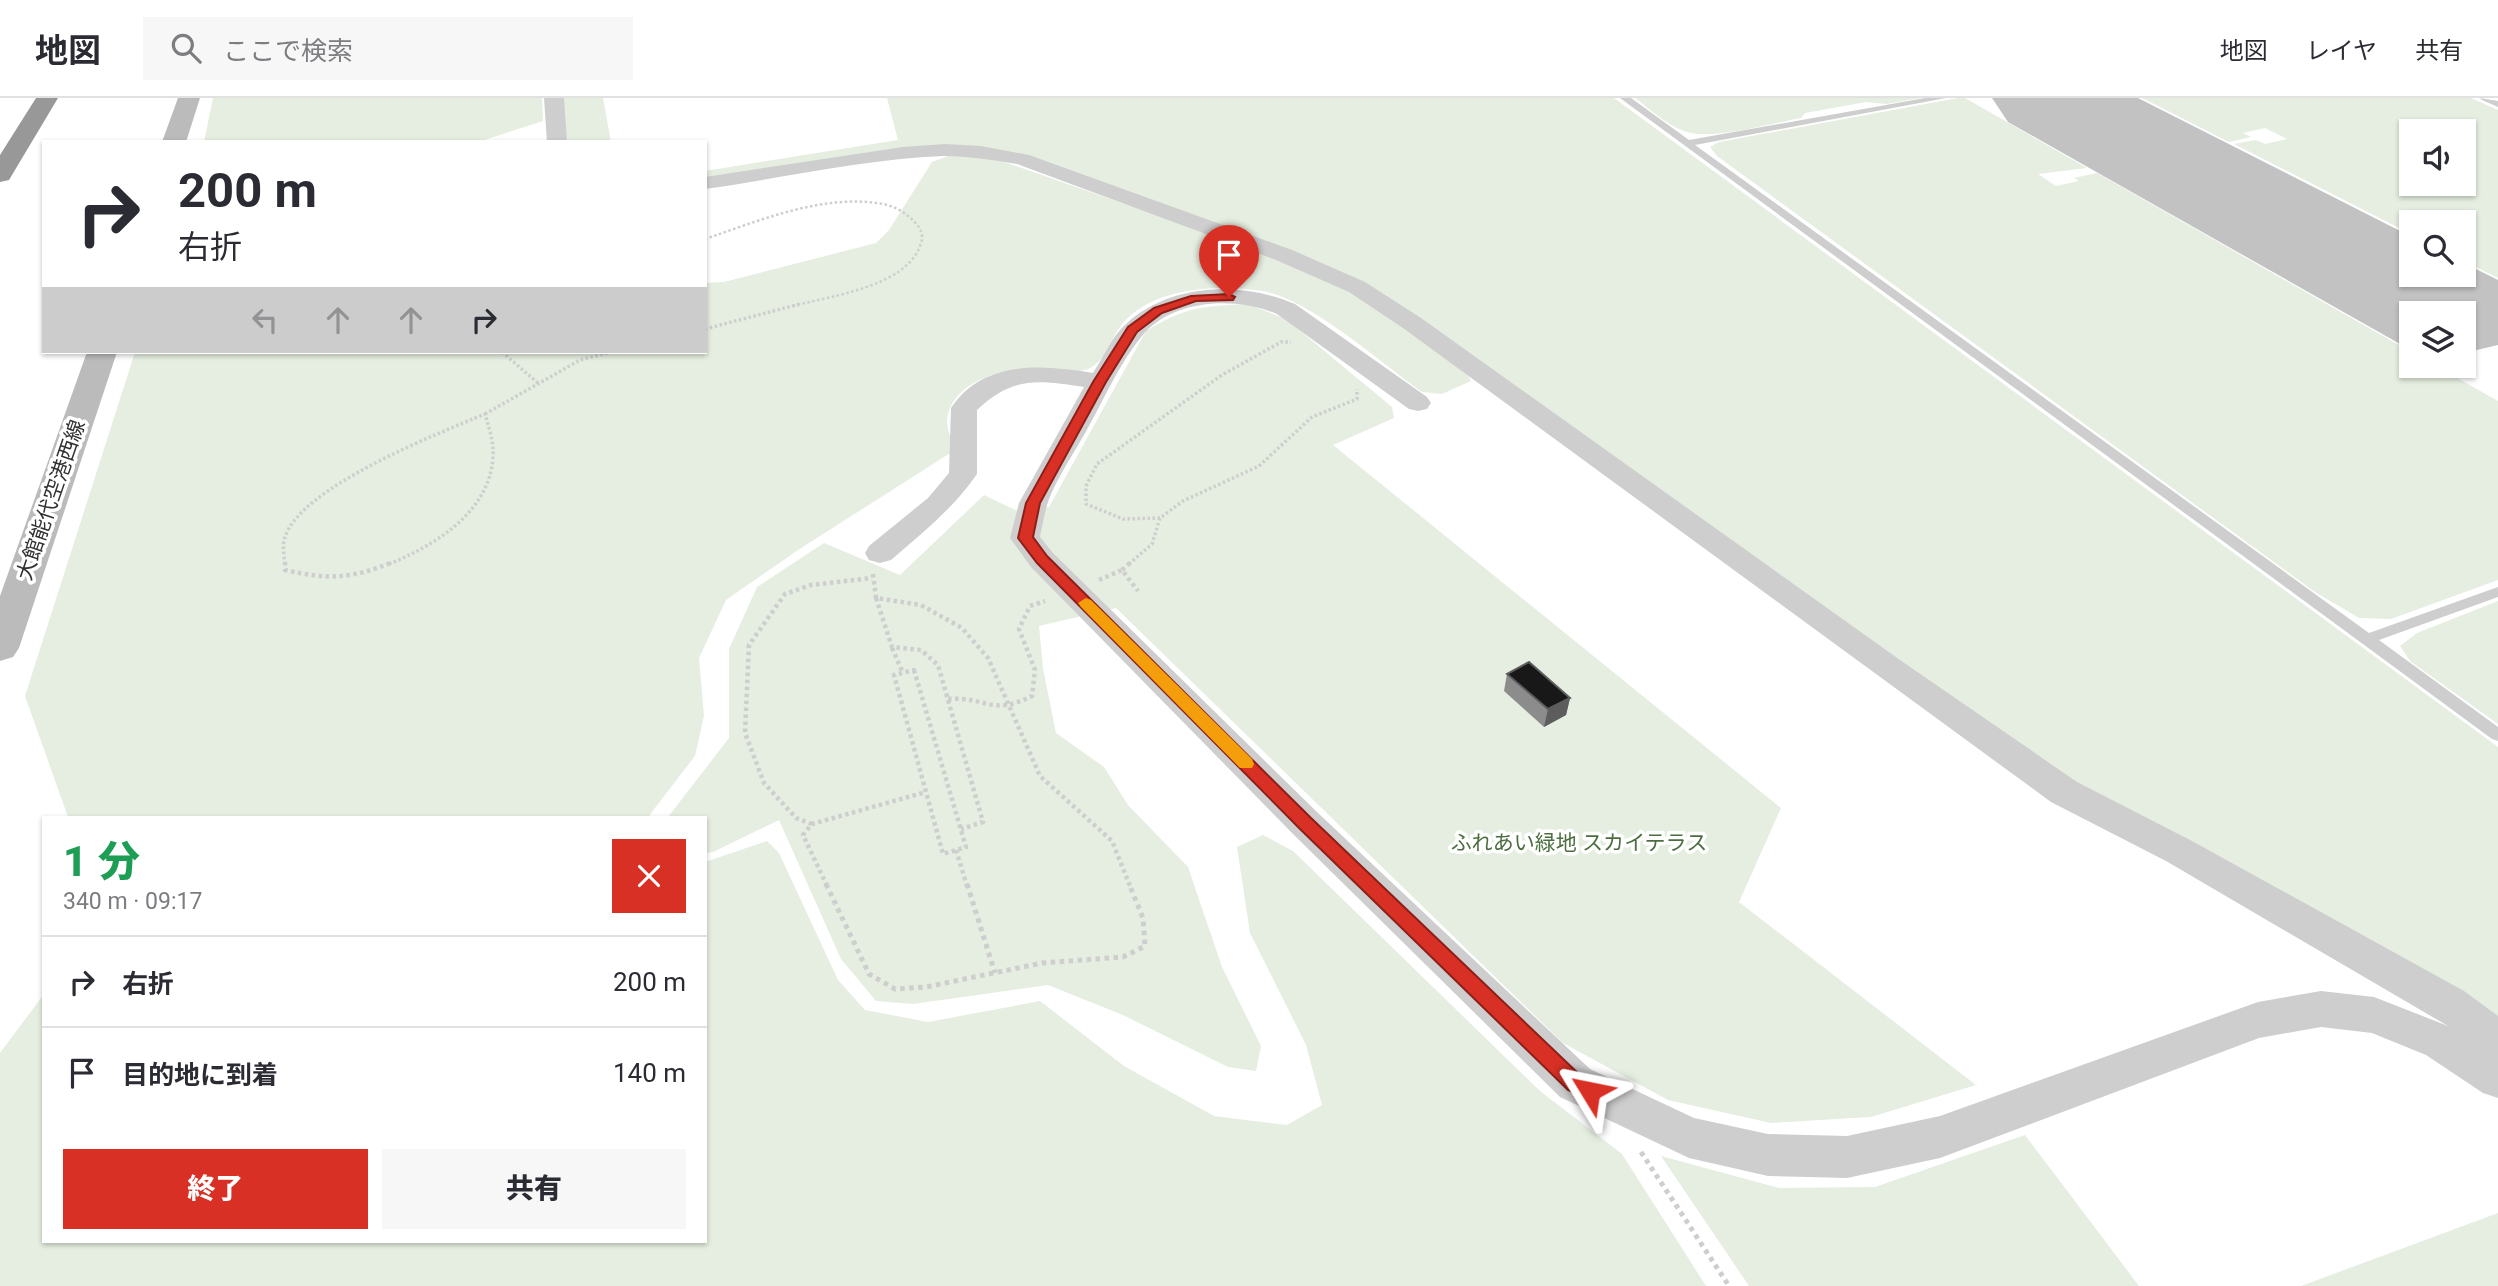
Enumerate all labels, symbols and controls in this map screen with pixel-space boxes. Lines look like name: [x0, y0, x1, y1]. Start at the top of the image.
search box: [143, 17, 633, 80]
icon: search: [167, 29, 205, 67]
text: 地図: [35, 31, 101, 70]
text: ここで検索: [223, 36, 353, 66]
text: 地図: [2220, 37, 2268, 65]
text: レイヤ: [2306, 37, 2377, 65]
text: 共有: [2415, 37, 2463, 65]
map controls: [2399, 119, 2476, 378]
button: sound: [2399, 119, 2476, 196]
text: 200 m: [178, 162, 317, 219]
icon: right: [63, 168, 154, 259]
button: search: [2399, 210, 2476, 287]
pin: [1199, 225, 1259, 297]
text: 右折: [178, 228, 242, 266]
icon: arrive: [1210, 236, 1248, 274]
icon: left: [246, 301, 284, 339]
icon: ahead: [319, 301, 357, 339]
icon: ahead: [392, 301, 430, 339]
icon: right: [465, 301, 503, 339]
button: layers: [2399, 301, 2476, 378]
street label: 大館能代空港西線: [12, 417, 90, 583]
park label: ふれあい緑地 スカイテラス: [1451, 831, 1707, 855]
text: 1 分: [63, 837, 140, 886]
button: close: [612, 839, 686, 913]
text: 340 m · 09:17: [63, 888, 202, 915]
icon: right: [63, 963, 101, 1001]
text: 200 m: [613, 967, 686, 997]
text: 右折: [122, 969, 174, 999]
icon: arrive: [63, 1054, 101, 1092]
position arrow: [1553, 1054, 1627, 1128]
text: 140 m: [613, 1058, 686, 1088]
text: 目的地に到着: [122, 1060, 278, 1090]
button: 終了: [63, 1149, 368, 1229]
button: 共有: [382, 1149, 686, 1229]

